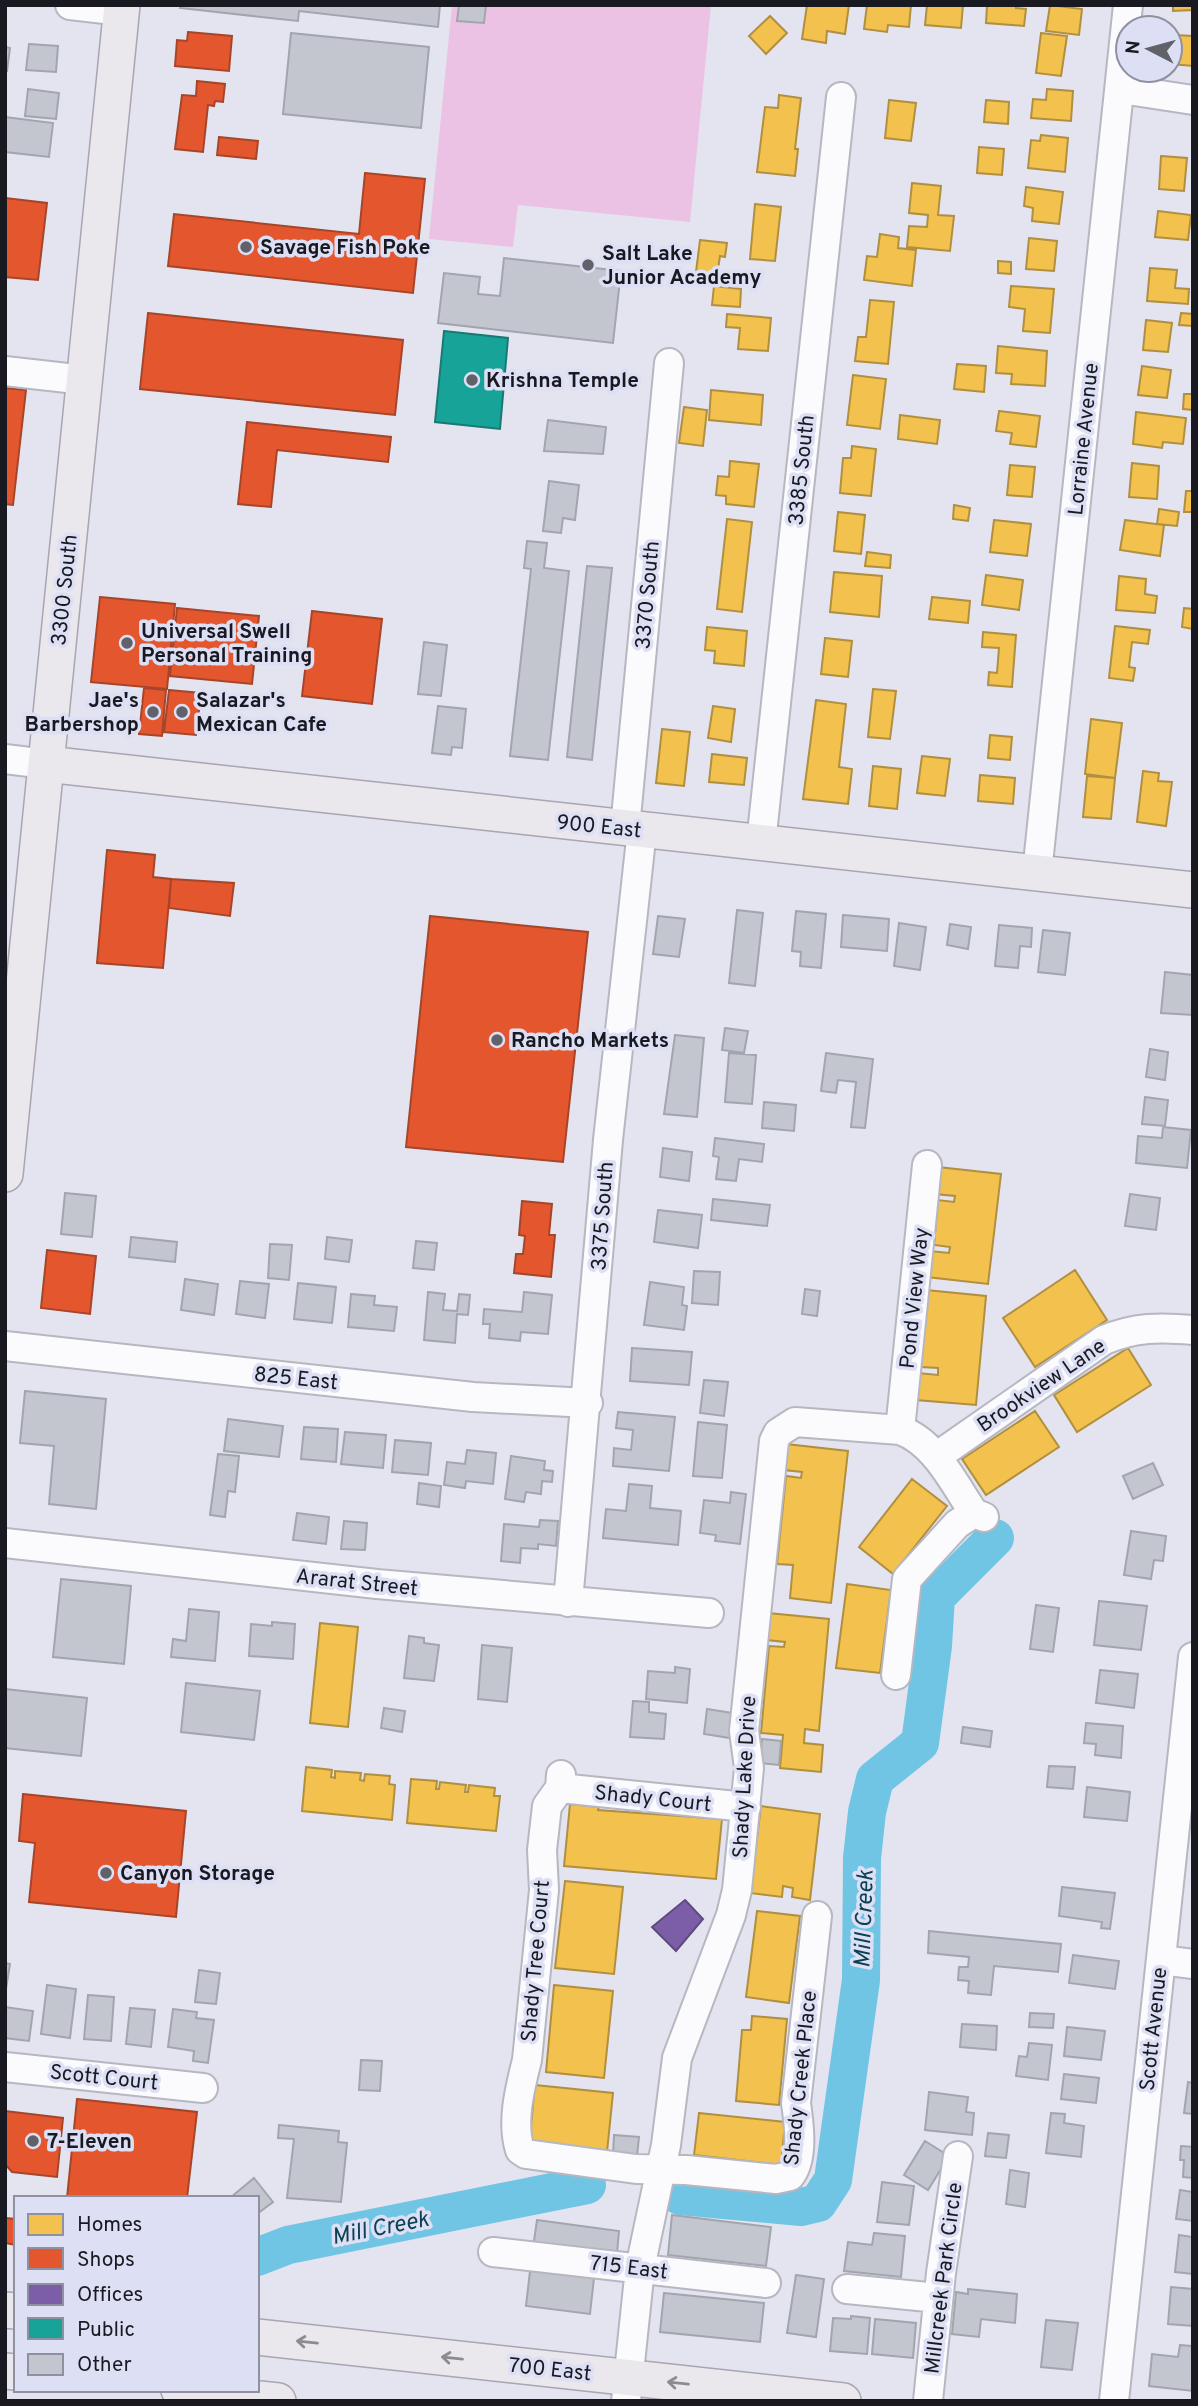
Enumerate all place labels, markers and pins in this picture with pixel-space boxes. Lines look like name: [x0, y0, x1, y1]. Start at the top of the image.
place label: Savage Fish Poke: [260, 235, 430, 262]
marker: Savage Fish Poke: [238, 239, 254, 255]
place label: Salt Lake Junior Academy: [602, 241, 761, 292]
marker: Salt Lake Junior Academy: [580, 257, 596, 273]
place label: Krishna Temple: [486, 368, 639, 395]
marker: Krishna Temple: [464, 372, 480, 388]
place label: Universal Swell Personal Training: [141, 619, 312, 670]
marker: Universal Swell Personal Training: [119, 635, 135, 651]
place label: Jae's Barbershop: [25, 688, 139, 739]
place label: Salazar's Mexican Cafe: [196, 688, 327, 739]
marker: Jae's Barbershop: [145, 704, 161, 720]
marker: Salazar's Mexican Cafe: [174, 704, 190, 720]
place label: Rancho Markets: [511, 1028, 669, 1055]
marker: Rancho Markets: [489, 1032, 505, 1048]
place label: Canyon Storage: [120, 1861, 275, 1888]
marker: Canyon Storage: [98, 1865, 114, 1881]
place label: 7-Eleven: [47, 2129, 132, 2156]
marker: 7-Eleven: [25, 2133, 41, 2149]

